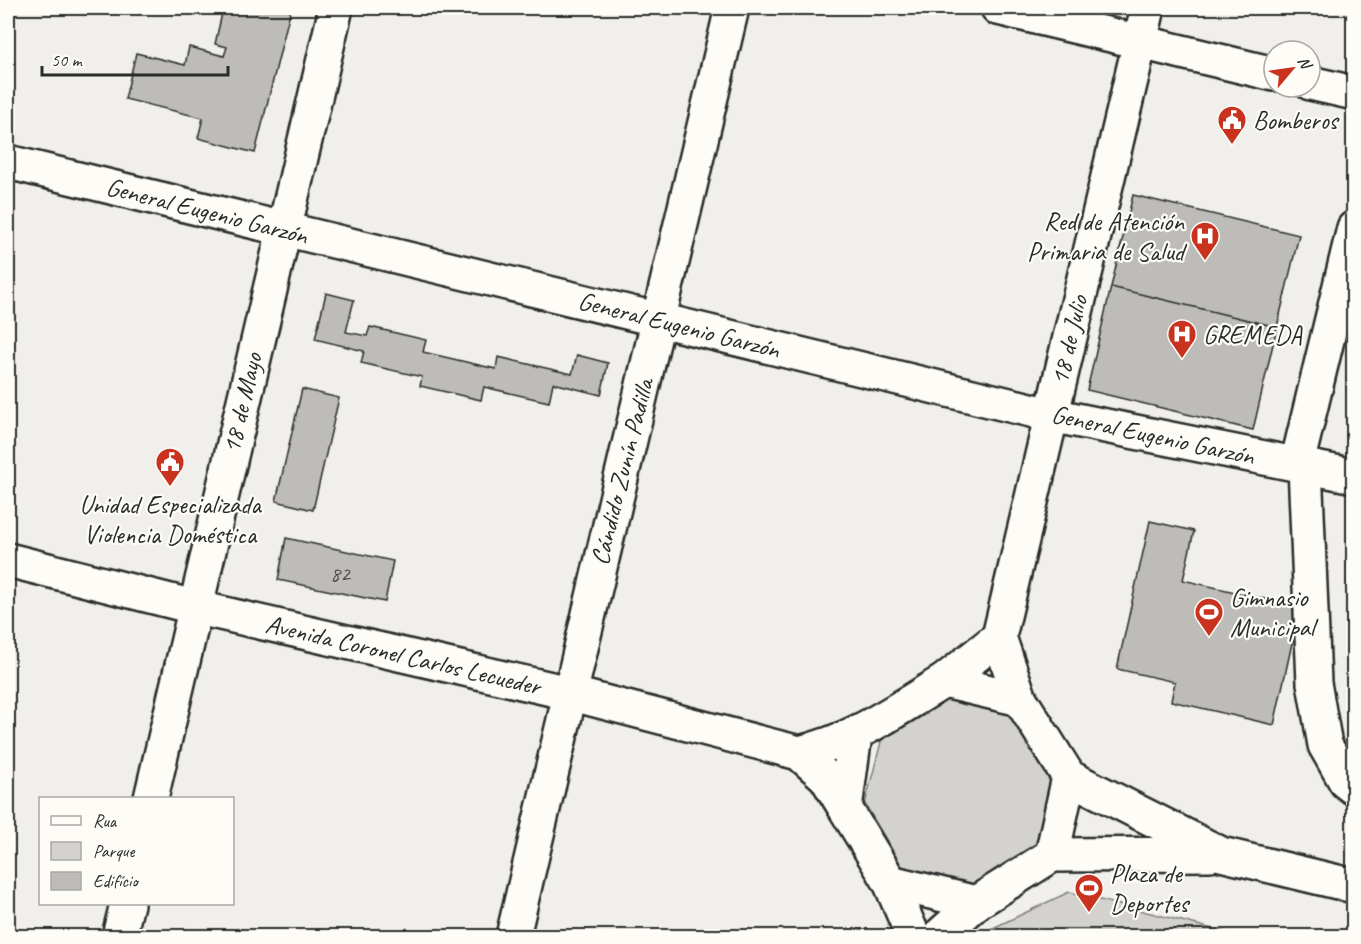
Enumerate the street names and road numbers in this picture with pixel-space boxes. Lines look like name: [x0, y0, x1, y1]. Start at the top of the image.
street label: General Eugenio Garzón: [103, 170, 312, 252]
street label: General Eugenio Garzón: [575, 284, 784, 366]
street label: 18 de Julio: [1043, 290, 1096, 388]
street label: 18 de Mayo: [214, 348, 270, 456]
street label: Cándido Zunín Padilla: [583, 373, 662, 569]
street label: General Eugenio Garzón: [1049, 397, 1259, 473]
street label: Avenida Coronel Carlos Lecueder: [262, 607, 546, 703]

